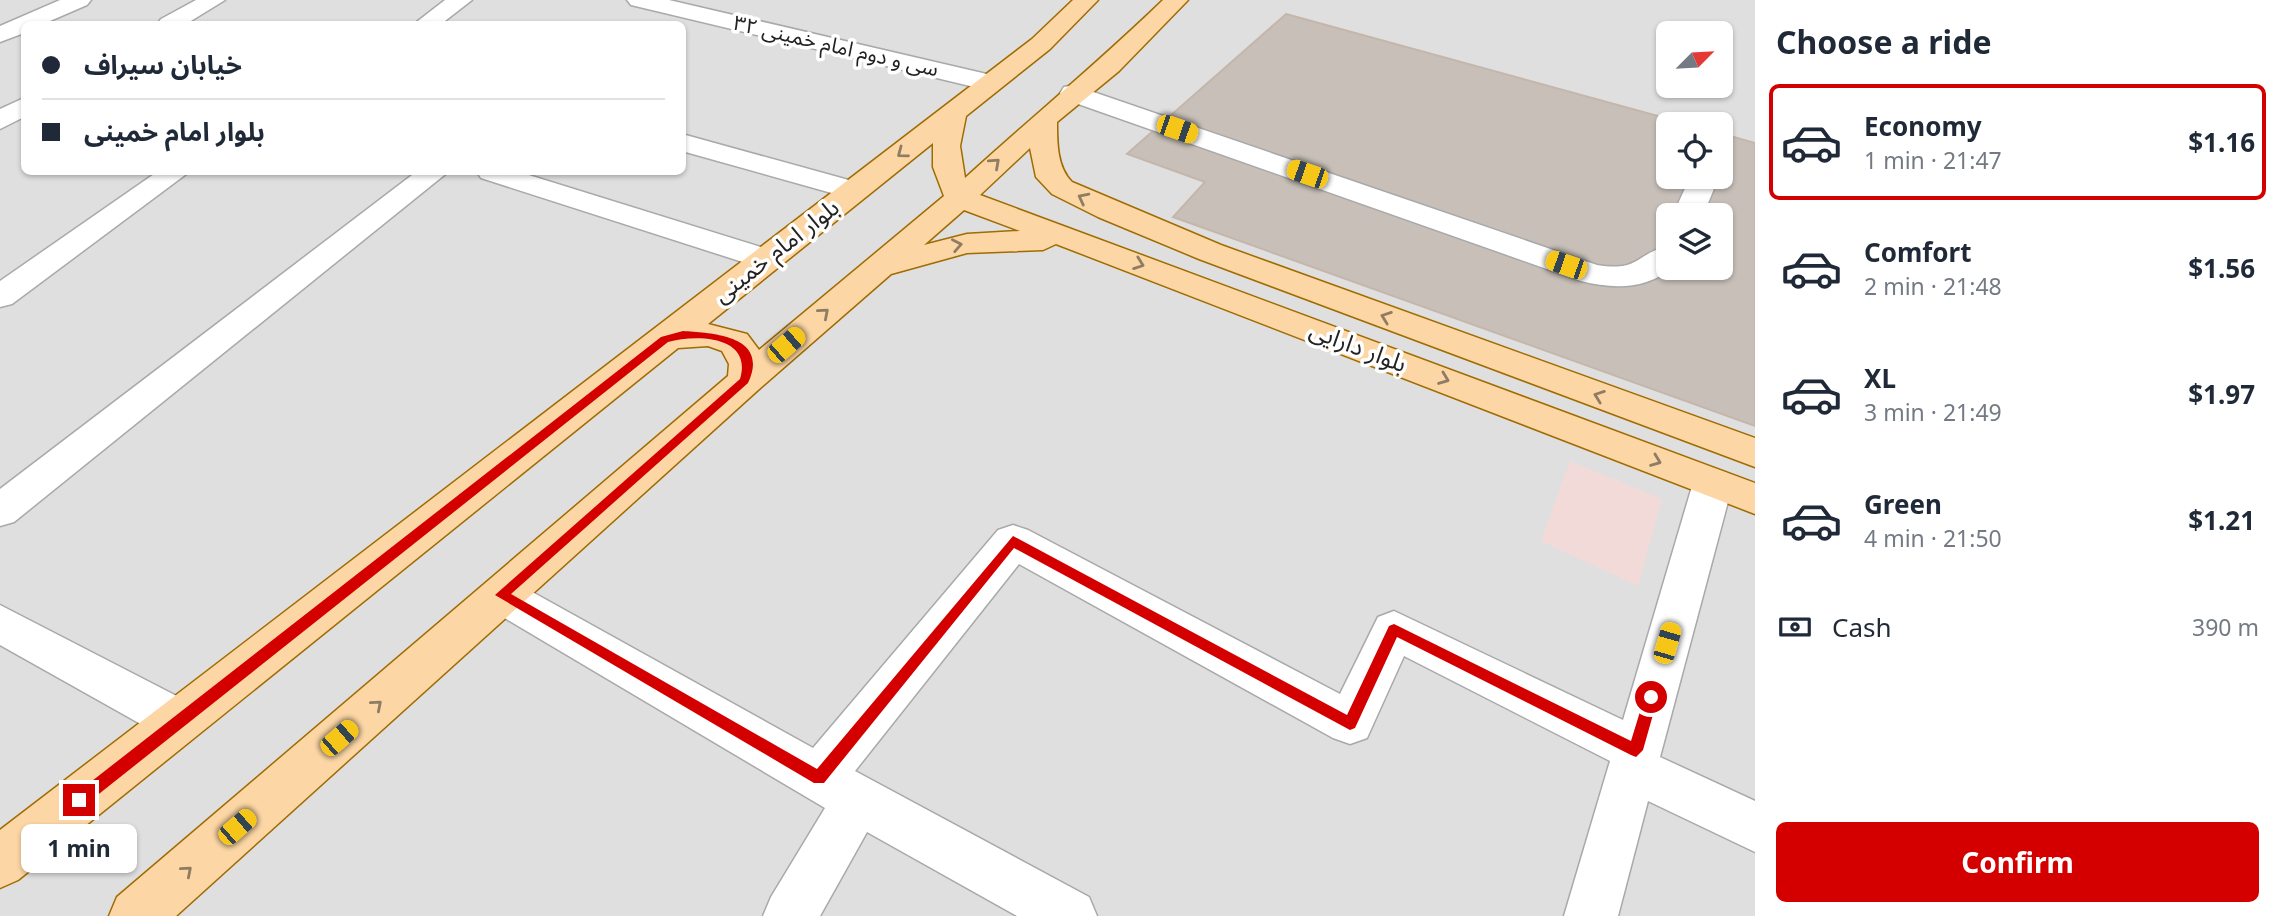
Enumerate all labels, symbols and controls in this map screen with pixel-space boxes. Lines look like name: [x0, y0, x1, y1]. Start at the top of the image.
street label: سی و دوم امام خمینی ۳۲: [730, 8, 941, 85]
text: Choose a ride: [1776, 20, 1992, 63]
north arrow: [1656, 21, 1732, 98]
map controls: [1656, 21, 1733, 280]
text: خیابان سیراف: [84, 46, 242, 82]
text: Economy: [1864, 108, 1982, 144]
icon: car: [1780, 111, 1843, 174]
car: [1154, 112, 1201, 146]
button: locate: [1656, 112, 1733, 189]
text: بلوار امام خمینی: [84, 113, 265, 149]
text: $1.16: [2188, 124, 2255, 160]
one-way arrow: [897, 144, 909, 157]
text: 1 min · 21:47: [1864, 144, 2002, 176]
car: [1284, 157, 1331, 191]
one-way arrow: [987, 159, 1000, 171]
street label: بلوار امام خمینی: [705, 190, 847, 312]
one-way arrow: [1078, 193, 1090, 207]
button: layers: [1656, 203, 1733, 280]
text: Comfort: [1864, 234, 1972, 270]
icon: car: [1780, 237, 1843, 300]
one-way arrow: [951, 238, 963, 253]
car: [1543, 248, 1590, 282]
text: $1.56: [2188, 250, 2255, 286]
one-way arrow: [1133, 255, 1145, 269]
text: 2 min · 21:48: [1864, 270, 2002, 302]
one-way arrow: [816, 309, 829, 321]
one-way arrow: [1380, 311, 1392, 325]
street label: بلوار دارایی: [1305, 312, 1412, 379]
car: [764, 323, 809, 367]
text: XL: [1864, 360, 1896, 396]
icon: car: [1780, 363, 1843, 426]
one-way arrow: [1437, 371, 1449, 385]
text: $1.97: [2188, 376, 2255, 412]
one-way arrow: [1594, 390, 1606, 404]
text: 3 min · 21:49: [1864, 396, 2002, 428]
one-way arrow: [1649, 452, 1661, 466]
text: Green: [1864, 486, 1942, 522]
icon: car: [1780, 489, 1843, 552]
text: $1.21: [2188, 502, 2255, 538]
text: 4 min · 21:50: [1864, 522, 2002, 554]
icon: cash: [1776, 608, 1814, 646]
text: Cash: [1832, 609, 1892, 645]
text: 390 m: [2192, 611, 2259, 643]
car: [1652, 620, 1683, 666]
route start: [1635, 681, 1667, 713]
one-way arrow: [368, 701, 381, 713]
car: [317, 716, 362, 760]
route end: [63, 784, 95, 816]
car: [215, 805, 260, 849]
button: Confirm: [1776, 822, 2259, 902]
callout: 1 min: [21, 824, 137, 874]
text: 1 min: [47, 832, 111, 864]
one-way arrow: [179, 867, 192, 879]

